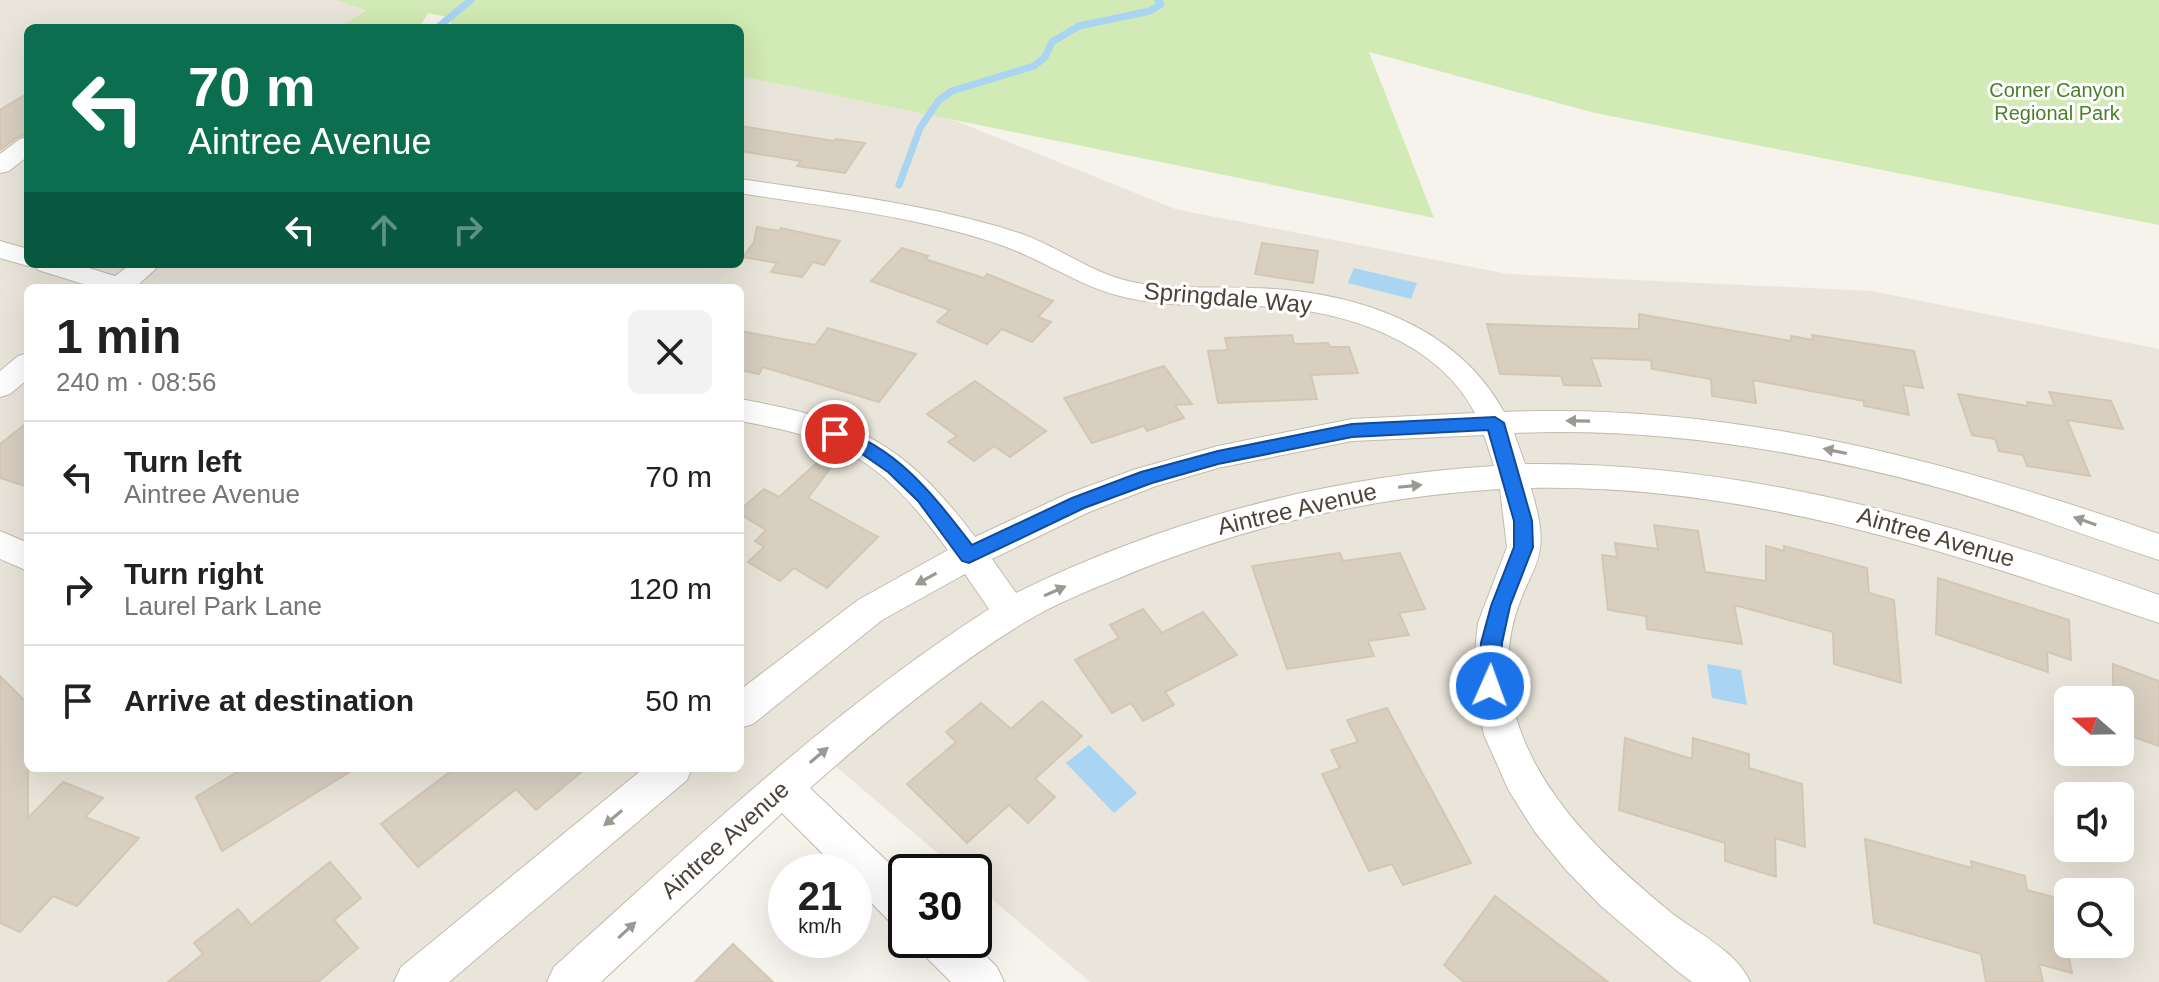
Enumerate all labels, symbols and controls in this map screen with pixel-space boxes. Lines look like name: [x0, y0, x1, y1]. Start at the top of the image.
text: 70 m: [188, 55, 316, 118]
icon: left: [56, 56, 160, 160]
park label: Corner Canyon Regional Park: [1989, 79, 2125, 124]
text: Aintree Avenue: [188, 121, 432, 162]
icon: left: [278, 208, 322, 252]
icon: ahead: [362, 208, 406, 252]
icon: right: [446, 208, 490, 252]
street label: Springdale Way: [1143, 277, 1313, 318]
text: 1 min: [56, 310, 181, 363]
button: close: [628, 310, 712, 394]
text: 240 m · 08:56: [56, 367, 216, 397]
pin: [801, 400, 869, 468]
icon: arrive: [813, 412, 857, 456]
one-way arrow: [1565, 414, 1590, 427]
one-way arrow: [1823, 444, 1848, 457]
text: Turn left: [124, 445, 242, 478]
icon: left: [56, 455, 100, 499]
text: 70 m: [645, 460, 712, 493]
street label: Aintree Avenue: [1215, 477, 1379, 540]
text: Aintree Avenue: [124, 479, 300, 509]
one-way arrow: [1398, 479, 1423, 492]
street label: Aintree Avenue: [1854, 501, 2018, 572]
one-way arrow: [2073, 515, 2097, 527]
text: Turn right: [124, 557, 263, 590]
icon: right: [56, 567, 100, 611]
text: 120 m: [629, 572, 712, 605]
one-way arrow: [915, 572, 937, 586]
one-way arrow: [1043, 584, 1066, 598]
text: Laurel Park Lane: [124, 591, 322, 621]
position arrow: [1448, 644, 1532, 728]
icon: arrive: [56, 679, 100, 723]
text: Arrive at destination: [124, 684, 414, 717]
text: 50 m: [645, 684, 712, 717]
north arrow: [2054, 686, 2134, 766]
map controls: [2054, 686, 2134, 958]
one-way arrow: [809, 747, 829, 764]
street label: Aintree Avenue: [655, 775, 794, 904]
button: sound: [2054, 782, 2134, 862]
one-way arrow: [603, 809, 623, 826]
speed limit sign: 30: [888, 854, 992, 958]
text: 21: [798, 874, 842, 918]
button: search: [2054, 878, 2134, 958]
text: km/h: [798, 915, 842, 937]
one-way arrow: [617, 921, 636, 939]

